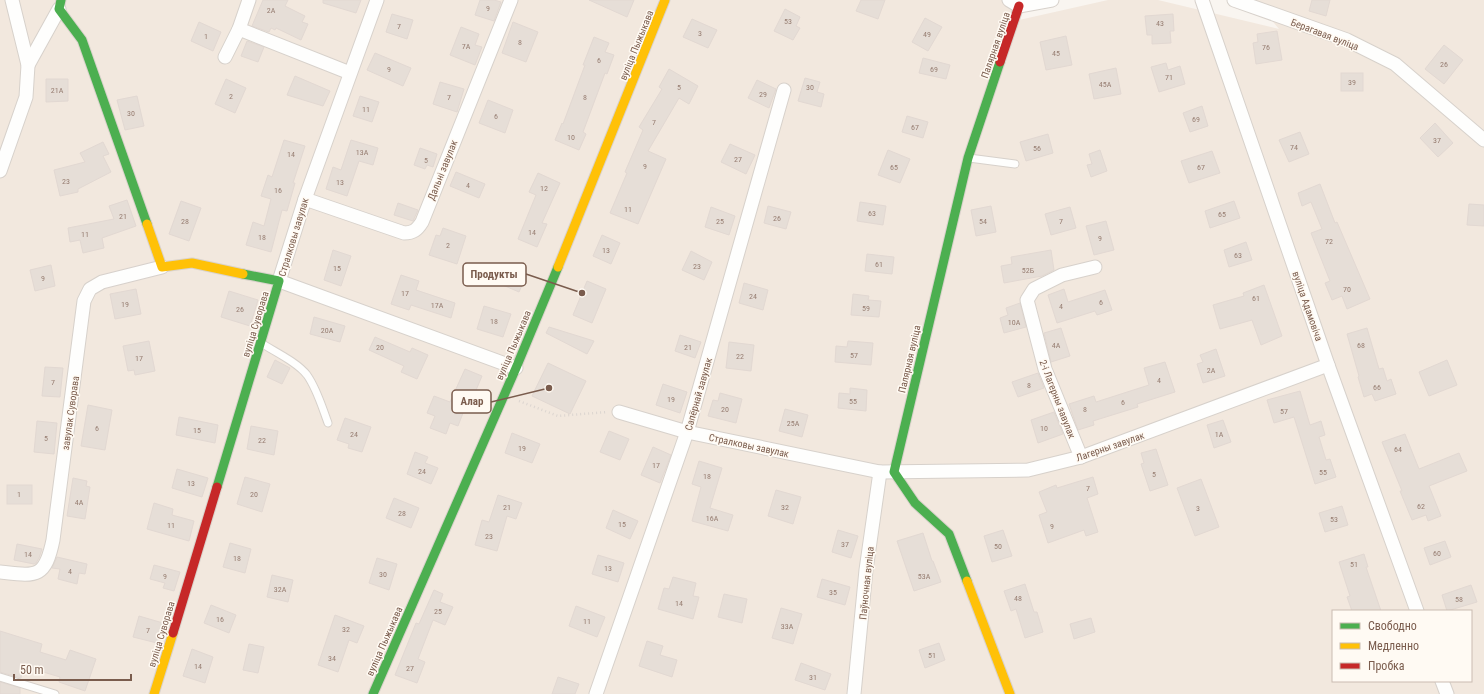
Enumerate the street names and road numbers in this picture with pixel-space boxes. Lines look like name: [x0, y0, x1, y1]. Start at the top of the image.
street label: вуліца Пыжыкава: [617, 8, 656, 82]
street label: Палярная вуліца: [979, 10, 1012, 80]
street label: Берагавая вуліца: [1289, 16, 1360, 53]
street label: Дальні завулак: [425, 138, 460, 202]
street label: Стралковы завулак: [276, 196, 311, 278]
street label: вуліца Адамовіча: [1290, 270, 1325, 343]
street label: вуліца Суворава: [240, 290, 271, 358]
street label: вуліца Пыжыкава: [494, 309, 533, 382]
street label: Палярная вуліца: [896, 324, 923, 394]
street label: Сапёрнай завулак: [683, 356, 714, 432]
street label: 2-і Лагерны завулак: [1037, 358, 1078, 440]
street label: завулак Суворава: [60, 375, 81, 451]
street label: Лагерны завулак: [1075, 430, 1146, 463]
street label: Стралковы завулак: [708, 432, 790, 459]
street label: Паўночная вуліца: [857, 546, 876, 620]
street label: вуліца Суворава: [146, 600, 177, 668]
street label: вуліца Пыжыкава: [364, 605, 405, 677]

